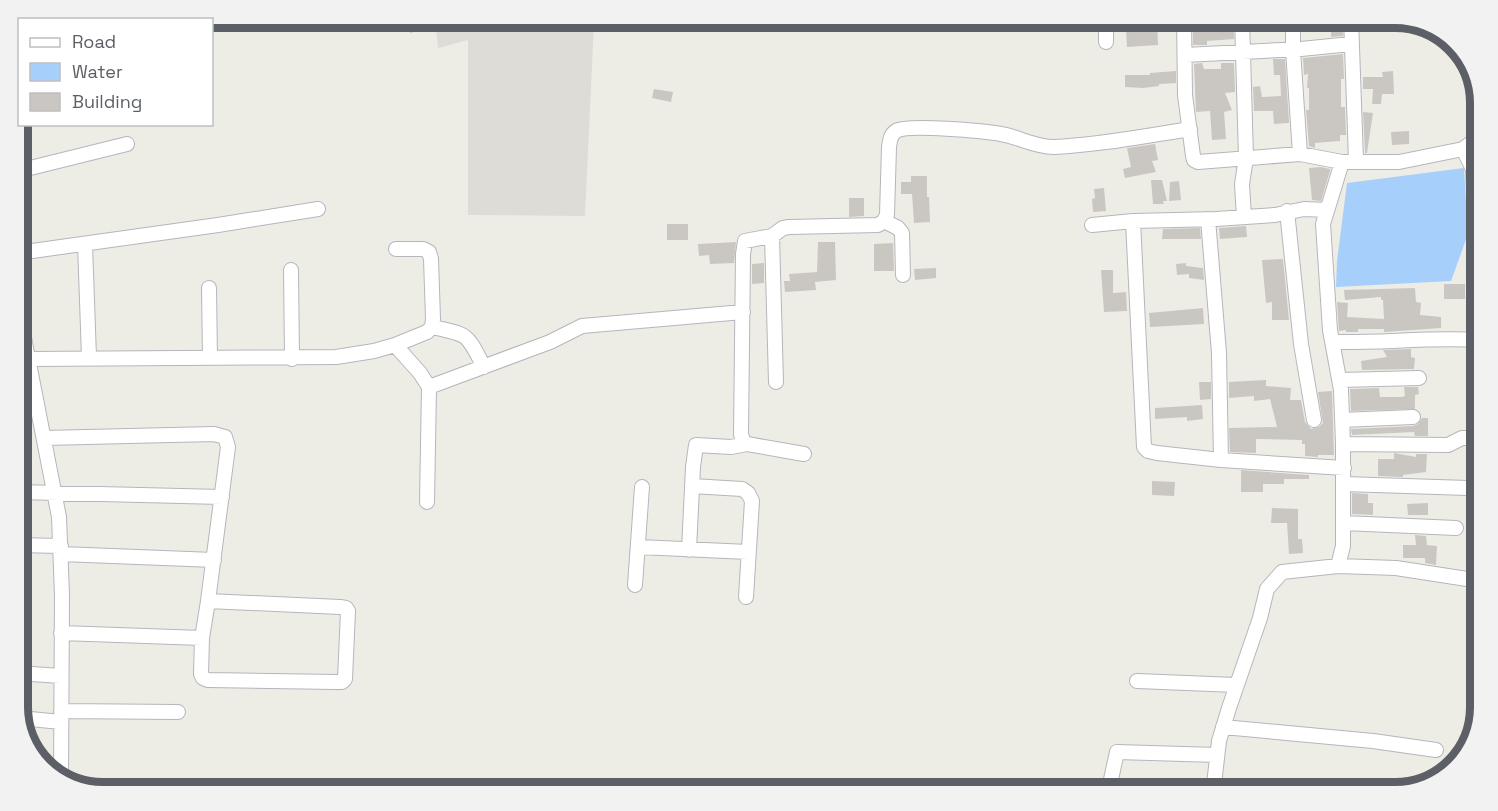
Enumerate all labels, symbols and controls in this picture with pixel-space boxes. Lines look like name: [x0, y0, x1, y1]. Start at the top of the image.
legend: [18, 18, 213, 126]
text: Road: [72, 30, 116, 53]
text: Water: [72, 60, 123, 83]
text: Building: [72, 90, 142, 113]

